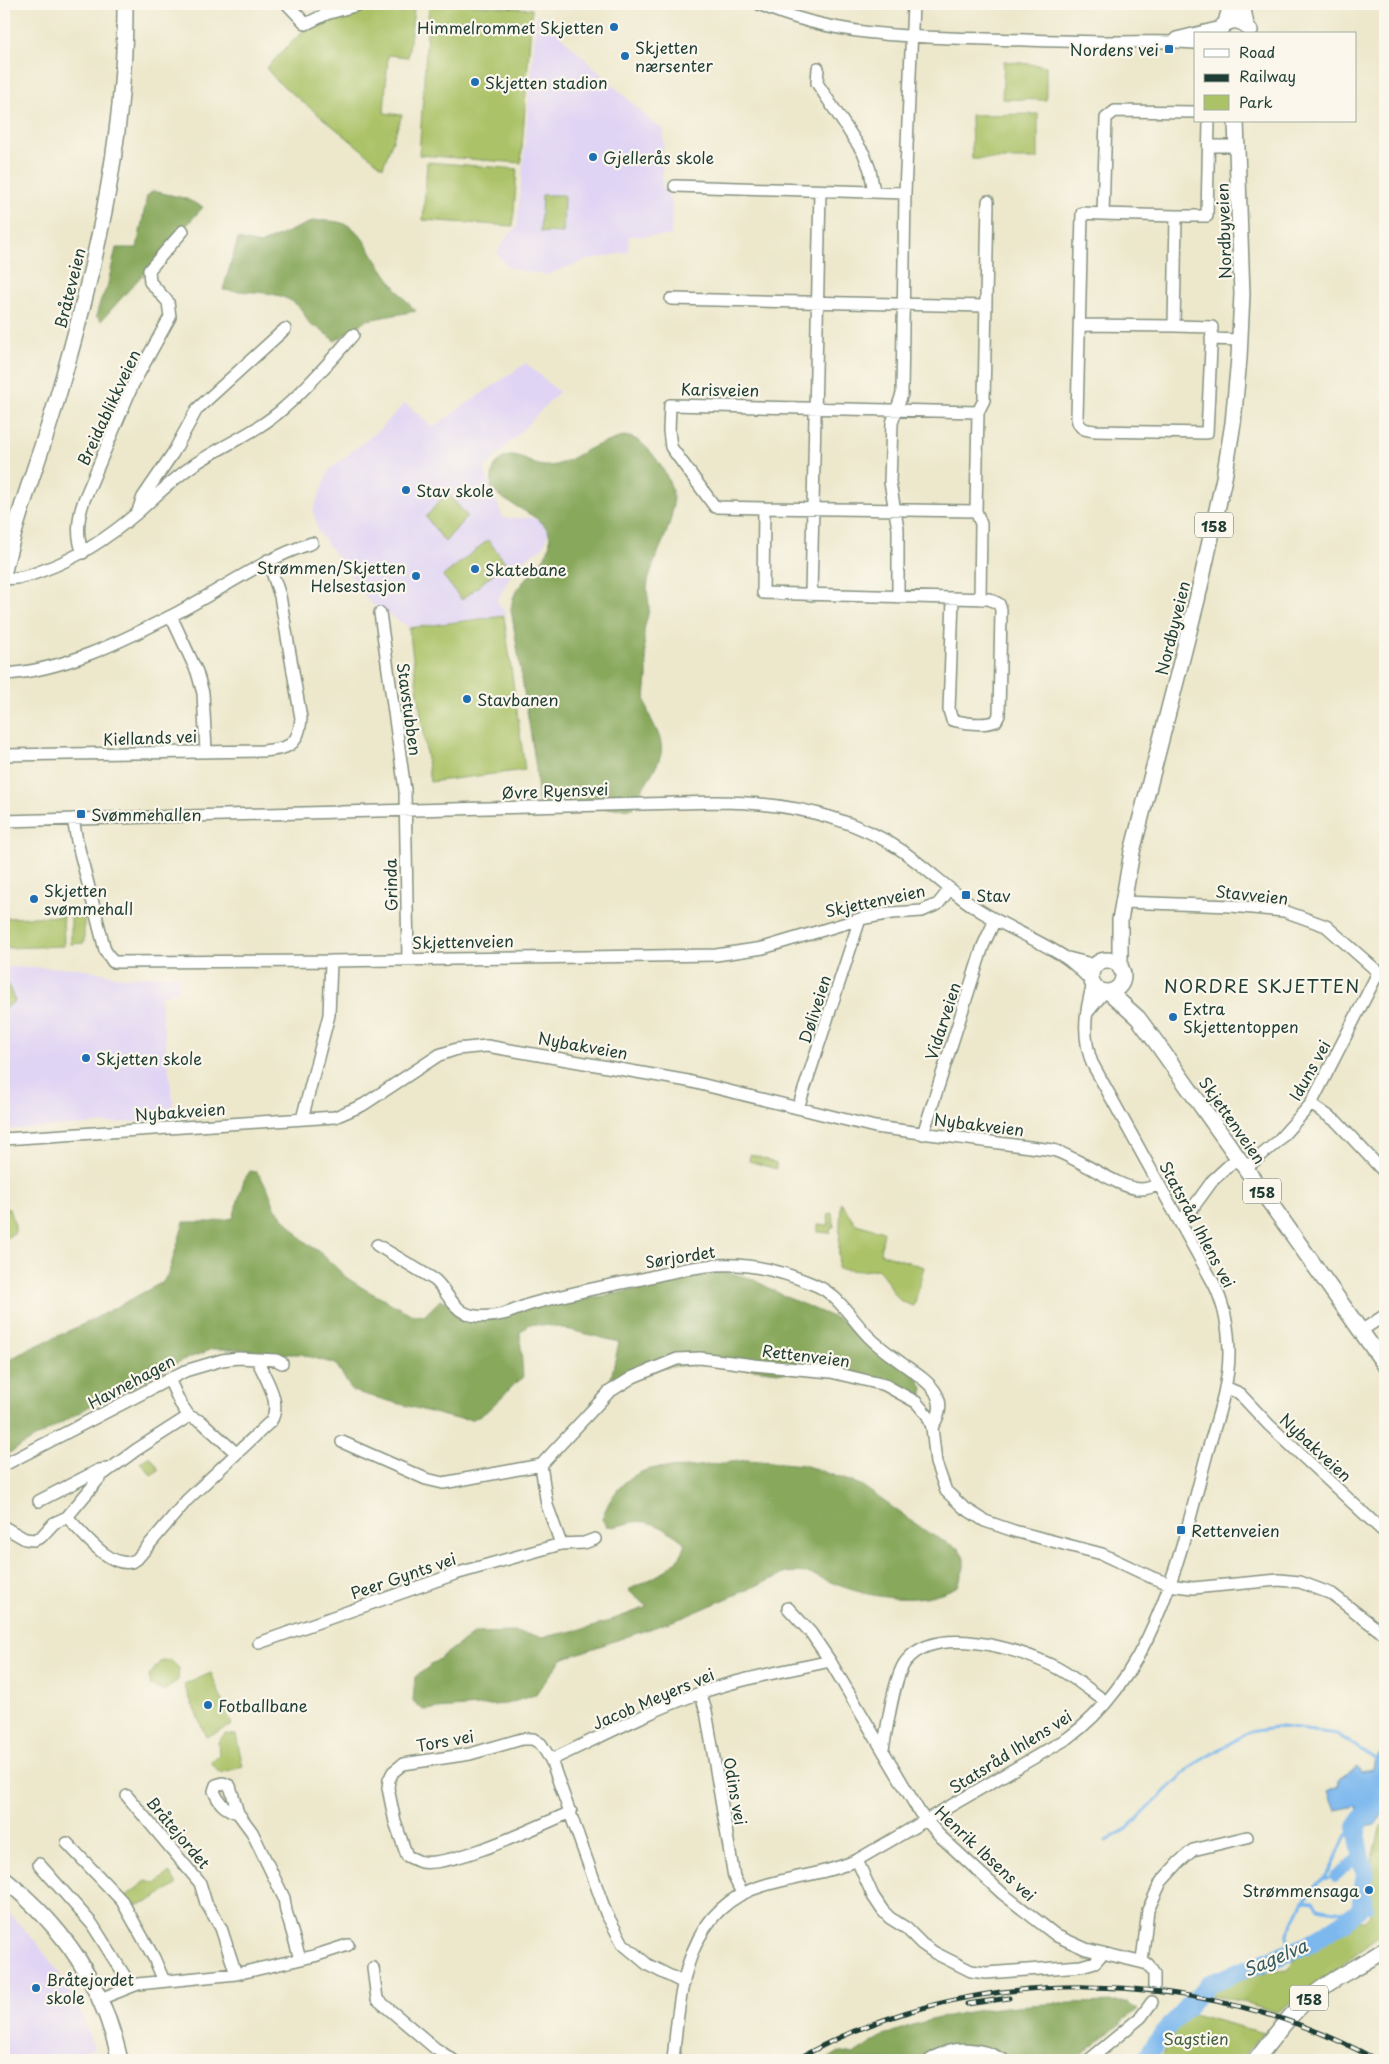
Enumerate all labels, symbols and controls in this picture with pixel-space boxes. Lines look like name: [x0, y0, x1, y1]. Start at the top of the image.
place label: Himmelrommet Skjetten: [417, 15, 604, 39]
marker: Himmelrommet Skjetten: [608, 21, 620, 33]
legend: [1194, 32, 1356, 122]
place label: Skjetten nærsenter: [635, 35, 714, 77]
place label: Nordens vei: [1070, 37, 1159, 61]
text: Road: [1239, 40, 1275, 63]
marker: Nordens vei: [1163, 43, 1175, 55]
marker: Skjetten nærsenter: [619, 50, 631, 62]
text: Railway: [1239, 64, 1296, 87]
place label: Skjetten stadion: [485, 70, 608, 94]
marker: Skjetten stadion: [469, 76, 481, 88]
text: Park: [1239, 90, 1273, 113]
place label: Gjellerås skole: [603, 145, 714, 169]
marker: Gjellerås skole: [587, 151, 599, 163]
street label: Nordbyveien: [1209, 182, 1237, 280]
street label: Bråteveien: [47, 245, 91, 331]
street label: Breidablikkveien: [71, 345, 145, 469]
street label: Karisveien: [681, 376, 759, 402]
place label: Stav skole: [416, 478, 494, 502]
marker: Stav skole: [400, 484, 412, 496]
road number: 158: [1195, 512, 1233, 538]
place label: Strømmen/Skjetten Helsestasjon: [256, 555, 406, 597]
place label: Skatebane: [485, 557, 567, 581]
marker: Skatebane: [469, 563, 481, 575]
marker: Strømmen/Skjetten Helsestasjon: [410, 570, 422, 582]
street label: Nordbyveien: [1149, 578, 1195, 678]
street label: Stavstubben: [392, 661, 428, 757]
place label: Stavbanen: [477, 687, 559, 711]
marker: Stavbanen: [461, 693, 473, 705]
street label: Kiellands vei: [102, 723, 198, 751]
street label: Øvre Ryensvei: [501, 776, 609, 804]
place label: Svømmehallen: [91, 802, 201, 826]
marker: Svømmehallen: [75, 808, 87, 820]
street label: Grinda: [378, 858, 402, 912]
place label: Skjetten svømmehall: [44, 878, 133, 920]
street label: Skjettenveien: [823, 878, 927, 922]
street label: Stavveien: [1214, 878, 1290, 910]
place label: Stav: [976, 883, 1010, 907]
marker: Stav: [960, 889, 972, 901]
marker: Skjetten svømmehall: [28, 893, 40, 905]
street label: Skjettenveien: [412, 928, 514, 954]
street label: Døliveien: [792, 972, 836, 1046]
district label: NORDRE SKJETTEN: [1164, 972, 1360, 999]
street label: Vidarveien: [918, 979, 966, 1063]
place label: Extra Skjettentoppen: [1183, 996, 1299, 1038]
marker: Extra Skjettentoppen: [1167, 1011, 1179, 1023]
street label: Nybakveien: [536, 1025, 630, 1065]
street label: Iduns vei: [1282, 1035, 1336, 1105]
place label: Skjetten skole: [96, 1046, 202, 1070]
marker: Skjetten skole: [80, 1052, 92, 1064]
street label: Skjettenveien: [1194, 1071, 1272, 1169]
street label: Nybakveien: [134, 1096, 226, 1126]
street label: Nybakveien: [932, 1107, 1026, 1141]
street label: Statsråd Ihlens vei: [1154, 1156, 1242, 1292]
road number: 158: [1243, 1178, 1281, 1204]
street label: Sørjordet: [643, 1239, 717, 1273]
street label: Rettenveien: [761, 1338, 851, 1372]
street label: Havnehagen: [83, 1348, 179, 1414]
street label: Nybakveien: [1275, 1407, 1357, 1487]
place label: Rettenveien: [1191, 1518, 1280, 1542]
marker: Rettenveien: [1175, 1524, 1187, 1536]
street label: Peer Gynts vei: [347, 1546, 459, 1604]
street label: Jacob Meyers vei: [588, 1661, 718, 1735]
place label: Fotballbane: [218, 1693, 308, 1717]
marker: Fotballbane: [202, 1699, 214, 1711]
street label: Statsråd Ihlens vei: [944, 1704, 1076, 1798]
street label: Tors vei: [414, 1723, 476, 1757]
street label: Odins vei: [718, 1755, 754, 1827]
street label: Bråtejordet: [141, 1791, 217, 1874]
street label: Henrik Ibsens vei: [930, 1800, 1042, 1906]
place label: Strømmensaga: [1242, 1878, 1359, 1902]
marker: Strømmensaga: [1363, 1884, 1375, 1896]
water label: Sagelva: [1239, 1931, 1312, 1983]
place label: Bråtejordet skole: [46, 1967, 135, 2009]
marker: Bråtejordet skole: [30, 1982, 42, 1994]
road number: 158: [1290, 1986, 1328, 2010]
park label: Sagstien: [1163, 2026, 1229, 2050]

